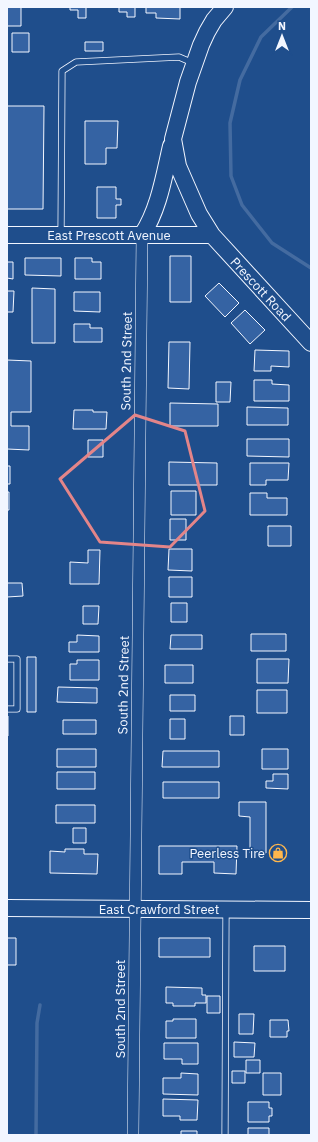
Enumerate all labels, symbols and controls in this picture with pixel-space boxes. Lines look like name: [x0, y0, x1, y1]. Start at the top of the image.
north arrow: [262, 16, 302, 56]
text: N: [278, 19, 286, 33]
street label: East Prescott Avenue: [47, 227, 171, 244]
street label: Prescott Road: [227, 254, 295, 325]
street label: South 2nd Street: [117, 312, 136, 410]
street label: South 2nd Street: [114, 636, 133, 734]
shop icon: Peerless Tire: [268, 843, 288, 863]
place label: Peerless Tire: [189, 845, 265, 862]
street label: East Crawford Street: [99, 901, 219, 918]
street label: South 2nd Street: [112, 960, 129, 1058]

